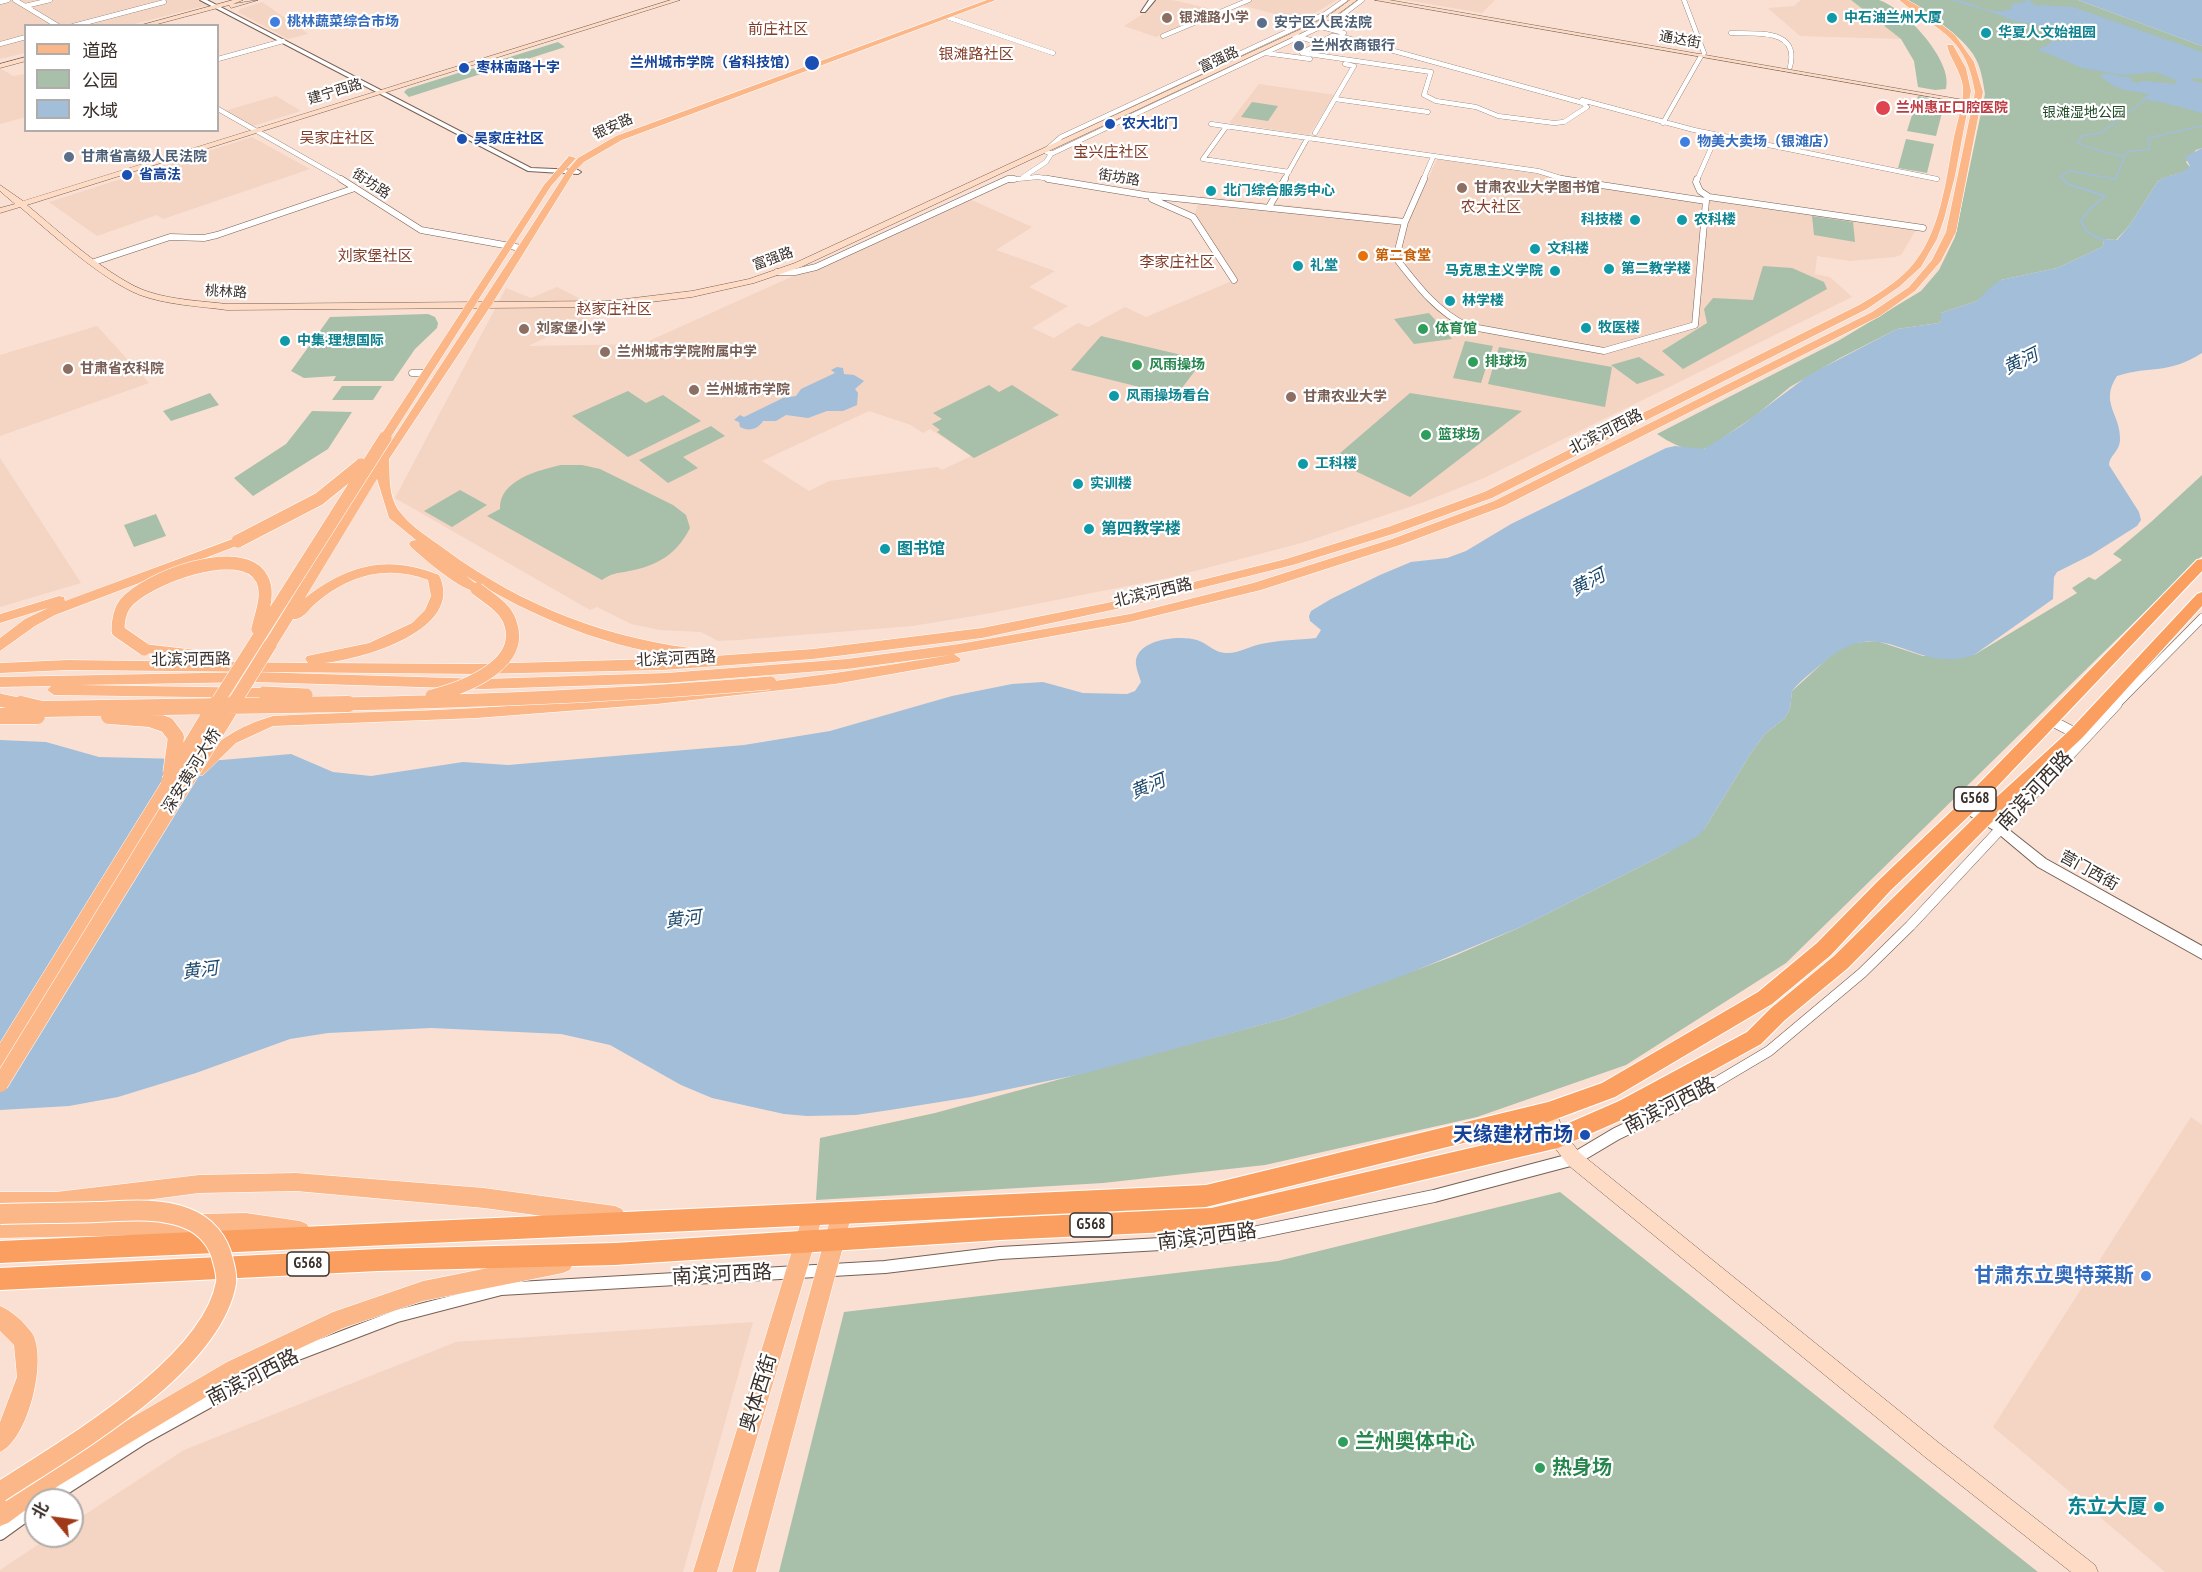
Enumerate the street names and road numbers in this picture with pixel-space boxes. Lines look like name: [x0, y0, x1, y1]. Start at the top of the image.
street label: 通达街: [1658, 28, 1702, 52]
street label: 富强路: [1196, 44, 1242, 76]
street label: 建宁西路: [306, 76, 364, 108]
street label: 银安路: [590, 111, 636, 143]
street label: 街坊路: [349, 166, 393, 202]
street label: 街坊路: [1097, 166, 1141, 190]
street label: 富强路: [750, 244, 796, 274]
street label: 桃林路: [205, 283, 247, 301]
street label: 北滨河西路: [1566, 405, 1646, 459]
street label: 北滨河西路: [1112, 575, 1194, 611]
street label: 北滨河西路: [636, 647, 716, 671]
street label: 北滨河西路: [151, 650, 231, 670]
street label: 深安黄河大桥: [158, 725, 226, 817]
street label: 南滨河西路: [1992, 746, 2078, 836]
road number: G568: [1954, 787, 1996, 811]
street label: 营门西街: [2056, 847, 2122, 895]
street label: 南滨河西路: [1620, 1073, 1720, 1139]
road number: G568: [1070, 1213, 1112, 1237]
street label: 南滨河西路: [1156, 1219, 1258, 1255]
road number: G568: [287, 1252, 329, 1276]
street label: 南滨河西路: [671, 1260, 773, 1290]
street label: 南滨河西路: [203, 1345, 303, 1411]
street label: 奥体西街: [736, 1351, 782, 1435]

